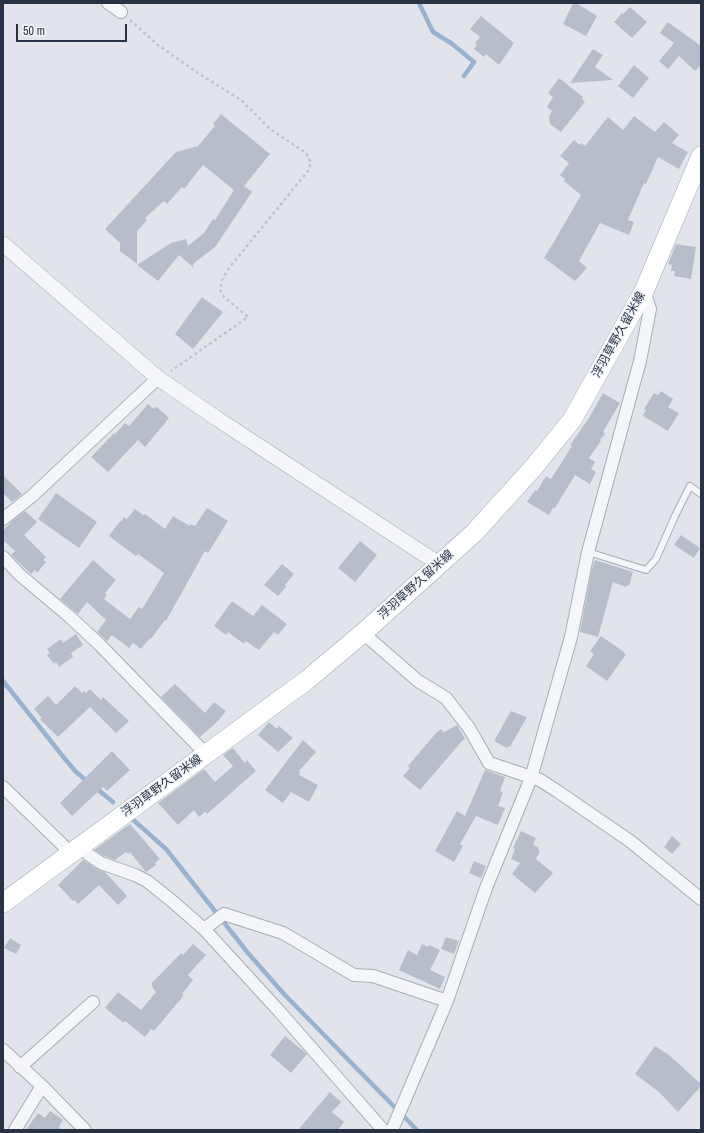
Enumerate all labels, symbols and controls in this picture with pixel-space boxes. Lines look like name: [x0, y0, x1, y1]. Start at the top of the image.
scale bar: [18, 16, 129, 42]
text: 50 m: [23, 23, 45, 39]
street label: 浮羽草野久留米線: [589, 290, 649, 380]
street label: 浮羽草野久留米線: [376, 548, 456, 622]
street label: 浮羽草野久留米線: [119, 752, 205, 820]

